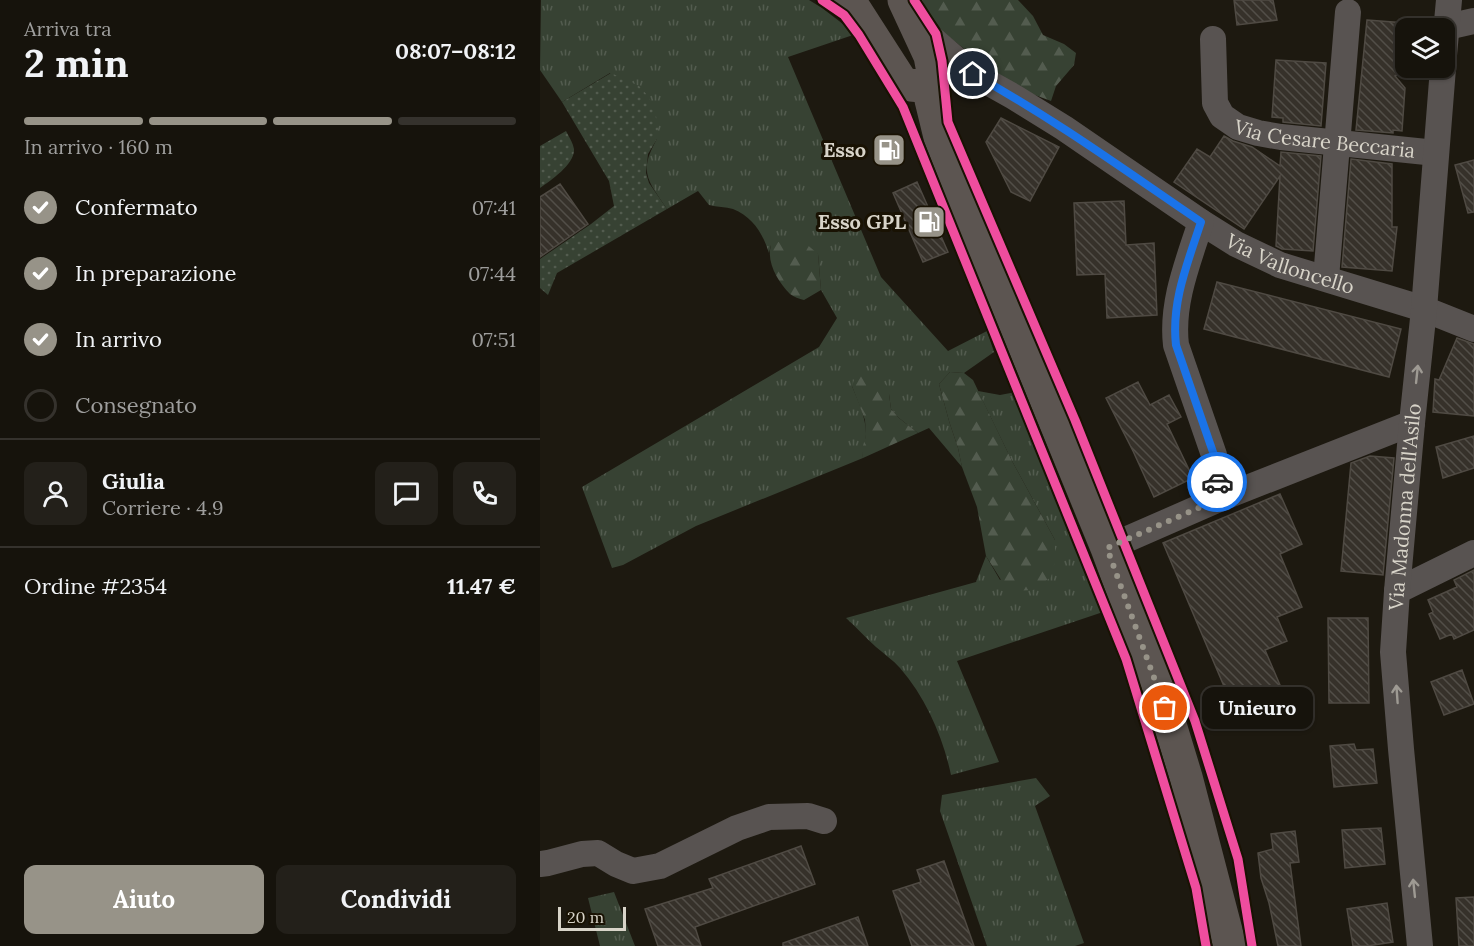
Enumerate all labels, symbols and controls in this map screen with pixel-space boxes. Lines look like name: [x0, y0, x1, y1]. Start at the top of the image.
text: Arriva tra: [24, 16, 112, 41]
map controls: [1395, 18, 1455, 78]
button: layers: [1395, 18, 1455, 78]
text: 08:07–08:12: [395, 37, 516, 65]
text: 2 min: [24, 38, 129, 88]
pin: [947, 48, 998, 99]
icon: home: [956, 57, 989, 90]
street label: Via Cesare Beccaria: [1230, 113, 1416, 163]
fuel station icon: Esso: [871, 132, 907, 168]
text: In arrivo · 160 m: [24, 134, 173, 159]
place label: Esso: [823, 137, 866, 162]
icon: check: [24, 191, 57, 224]
text: Confermato: [75, 193, 198, 221]
text: 07:41: [472, 195, 516, 220]
fuel station icon: Esso GPL: [911, 204, 947, 240]
place label: Esso GPL: [818, 209, 906, 234]
street label: Via Valloncello: [1220, 227, 1357, 299]
icon: check: [24, 257, 57, 290]
text: In preparazione: [75, 259, 237, 287]
text: 07:44: [468, 261, 516, 286]
icon: check: [24, 323, 57, 356]
text: In arrivo: [75, 325, 162, 353]
text: 07:51: [472, 327, 516, 352]
one-way arrow: [1412, 364, 1423, 384]
text: Consegnato: [75, 391, 197, 419]
street label: Via Madonna dell'Asilo: [1383, 402, 1426, 612]
courier: [1187, 452, 1247, 512]
button: person: [24, 462, 87, 525]
button: chat: [375, 462, 438, 525]
button: phone: [453, 462, 516, 525]
icon: car: [1201, 466, 1234, 499]
text: Giulia: [102, 467, 165, 495]
text: Corriere · 4.9: [102, 495, 224, 520]
text: Ordine #2354: [24, 572, 167, 600]
text: 11.47 €: [447, 572, 516, 600]
pin: [1139, 682, 1190, 733]
one-way arrow: [1391, 684, 1402, 704]
callout: Unieuro: [1201, 687, 1312, 729]
icon: bag: [1148, 691, 1181, 724]
text: Unieuro: [1219, 695, 1296, 720]
button: Aiuto: [24, 865, 264, 934]
button: Condividi: [276, 865, 516, 934]
one-way arrow: [1408, 878, 1419, 898]
scale bar: [558, 904, 626, 932]
text: 20 m: [567, 907, 604, 927]

